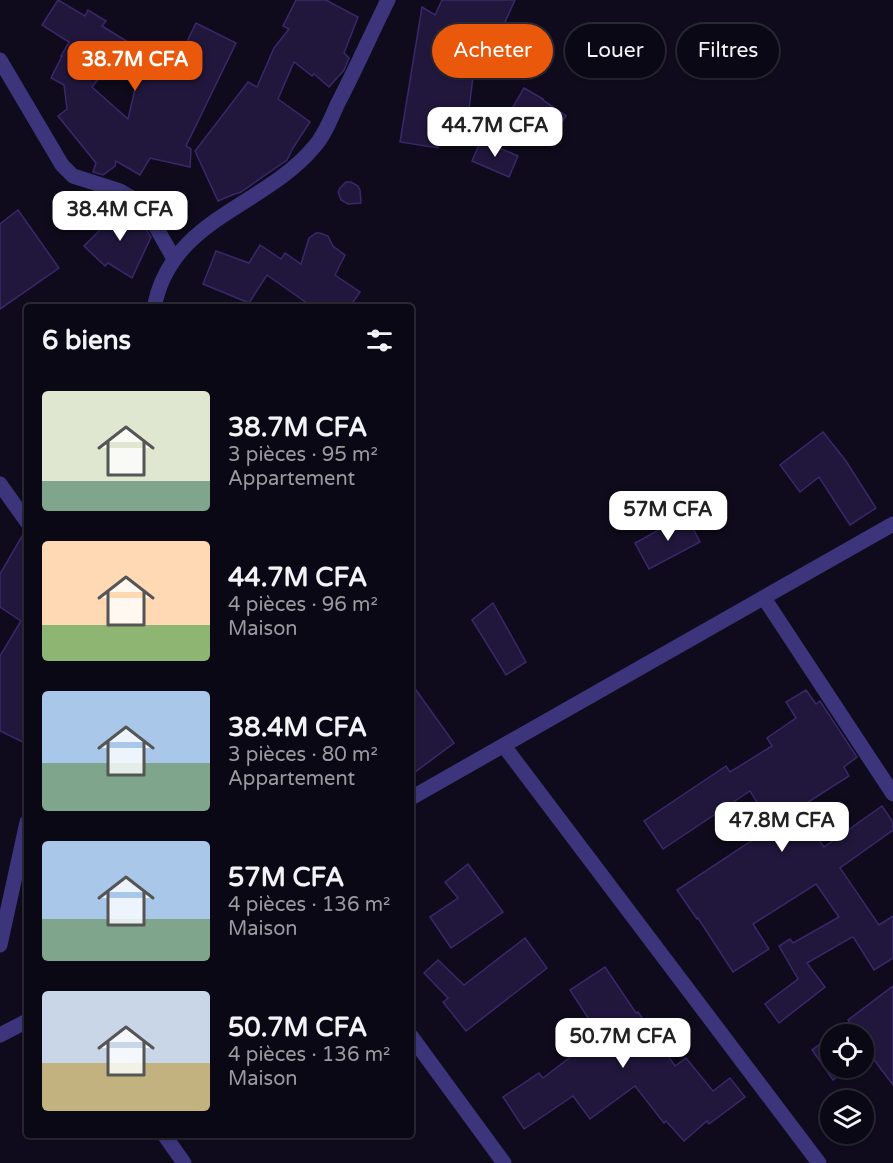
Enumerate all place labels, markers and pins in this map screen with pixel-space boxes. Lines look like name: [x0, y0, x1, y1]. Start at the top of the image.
pin: 38.7M CFA: [66, 41, 204, 92]
pin: 44.7M CFA: [426, 107, 564, 158]
pin: 38.4M CFA: [51, 191, 189, 242]
pin: 57M CFA: [613, 491, 723, 542]
pin: 47.8M CFA: [713, 802, 851, 853]
pin: 50.7M CFA: [554, 1018, 692, 1069]

